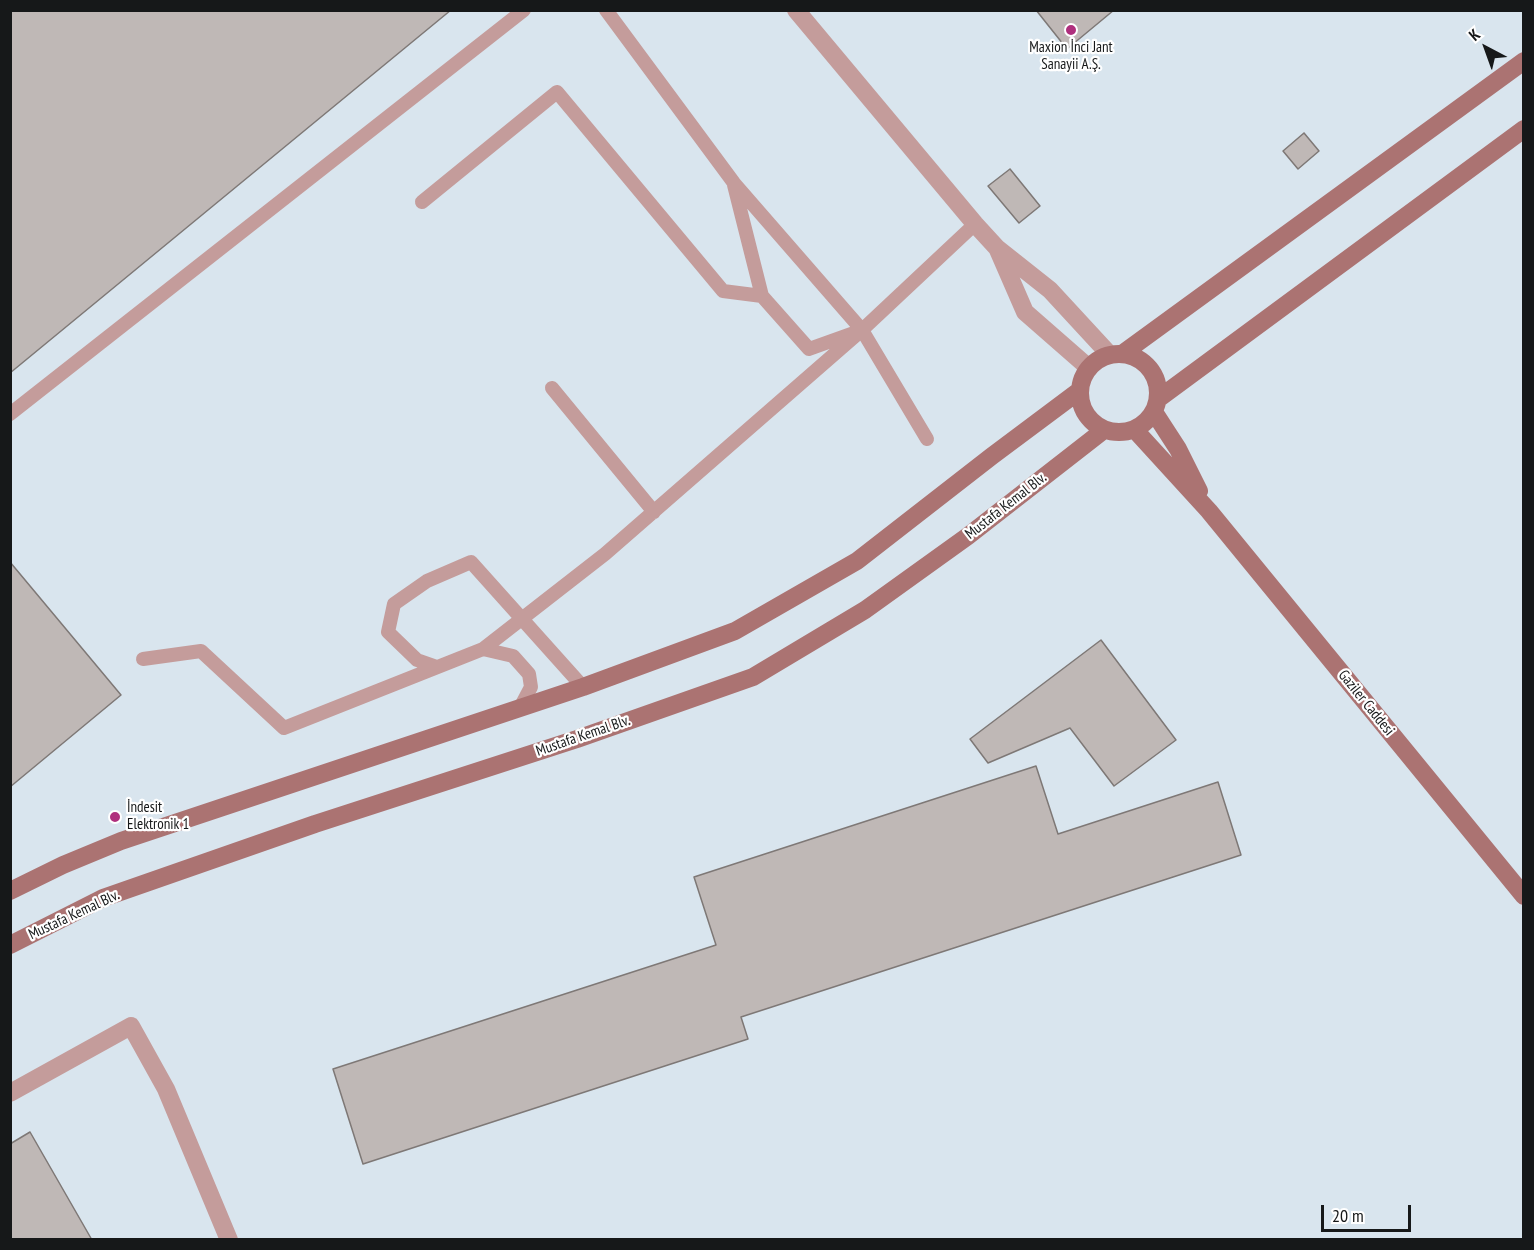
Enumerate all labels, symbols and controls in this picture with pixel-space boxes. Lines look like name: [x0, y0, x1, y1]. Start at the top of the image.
north arrow: [1456, 18, 1516, 78]
marker: Maxion İnci Jant Sanayii A.Ş.: [1064, 23, 1078, 37]
text: K: [1464, 24, 1484, 45]
place label: Maxion İnci Jant Sanayii A.Ş.: [1029, 39, 1113, 74]
street label: Mustafa Kemal Blv.: [962, 469, 1050, 543]
street label: Gaziler Caddesi: [1334, 667, 1398, 739]
street label: Mustafa Kemal Blv.: [534, 712, 632, 760]
place label: İndesit Elektronik 1: [127, 799, 189, 834]
marker: İndesit Elektronik 1: [108, 810, 122, 824]
street label: Mustafa Kemal Blv.: [26, 886, 122, 944]
scale bar: [1324, 1193, 1414, 1231]
text: 20 m: [1332, 1204, 1364, 1227]

